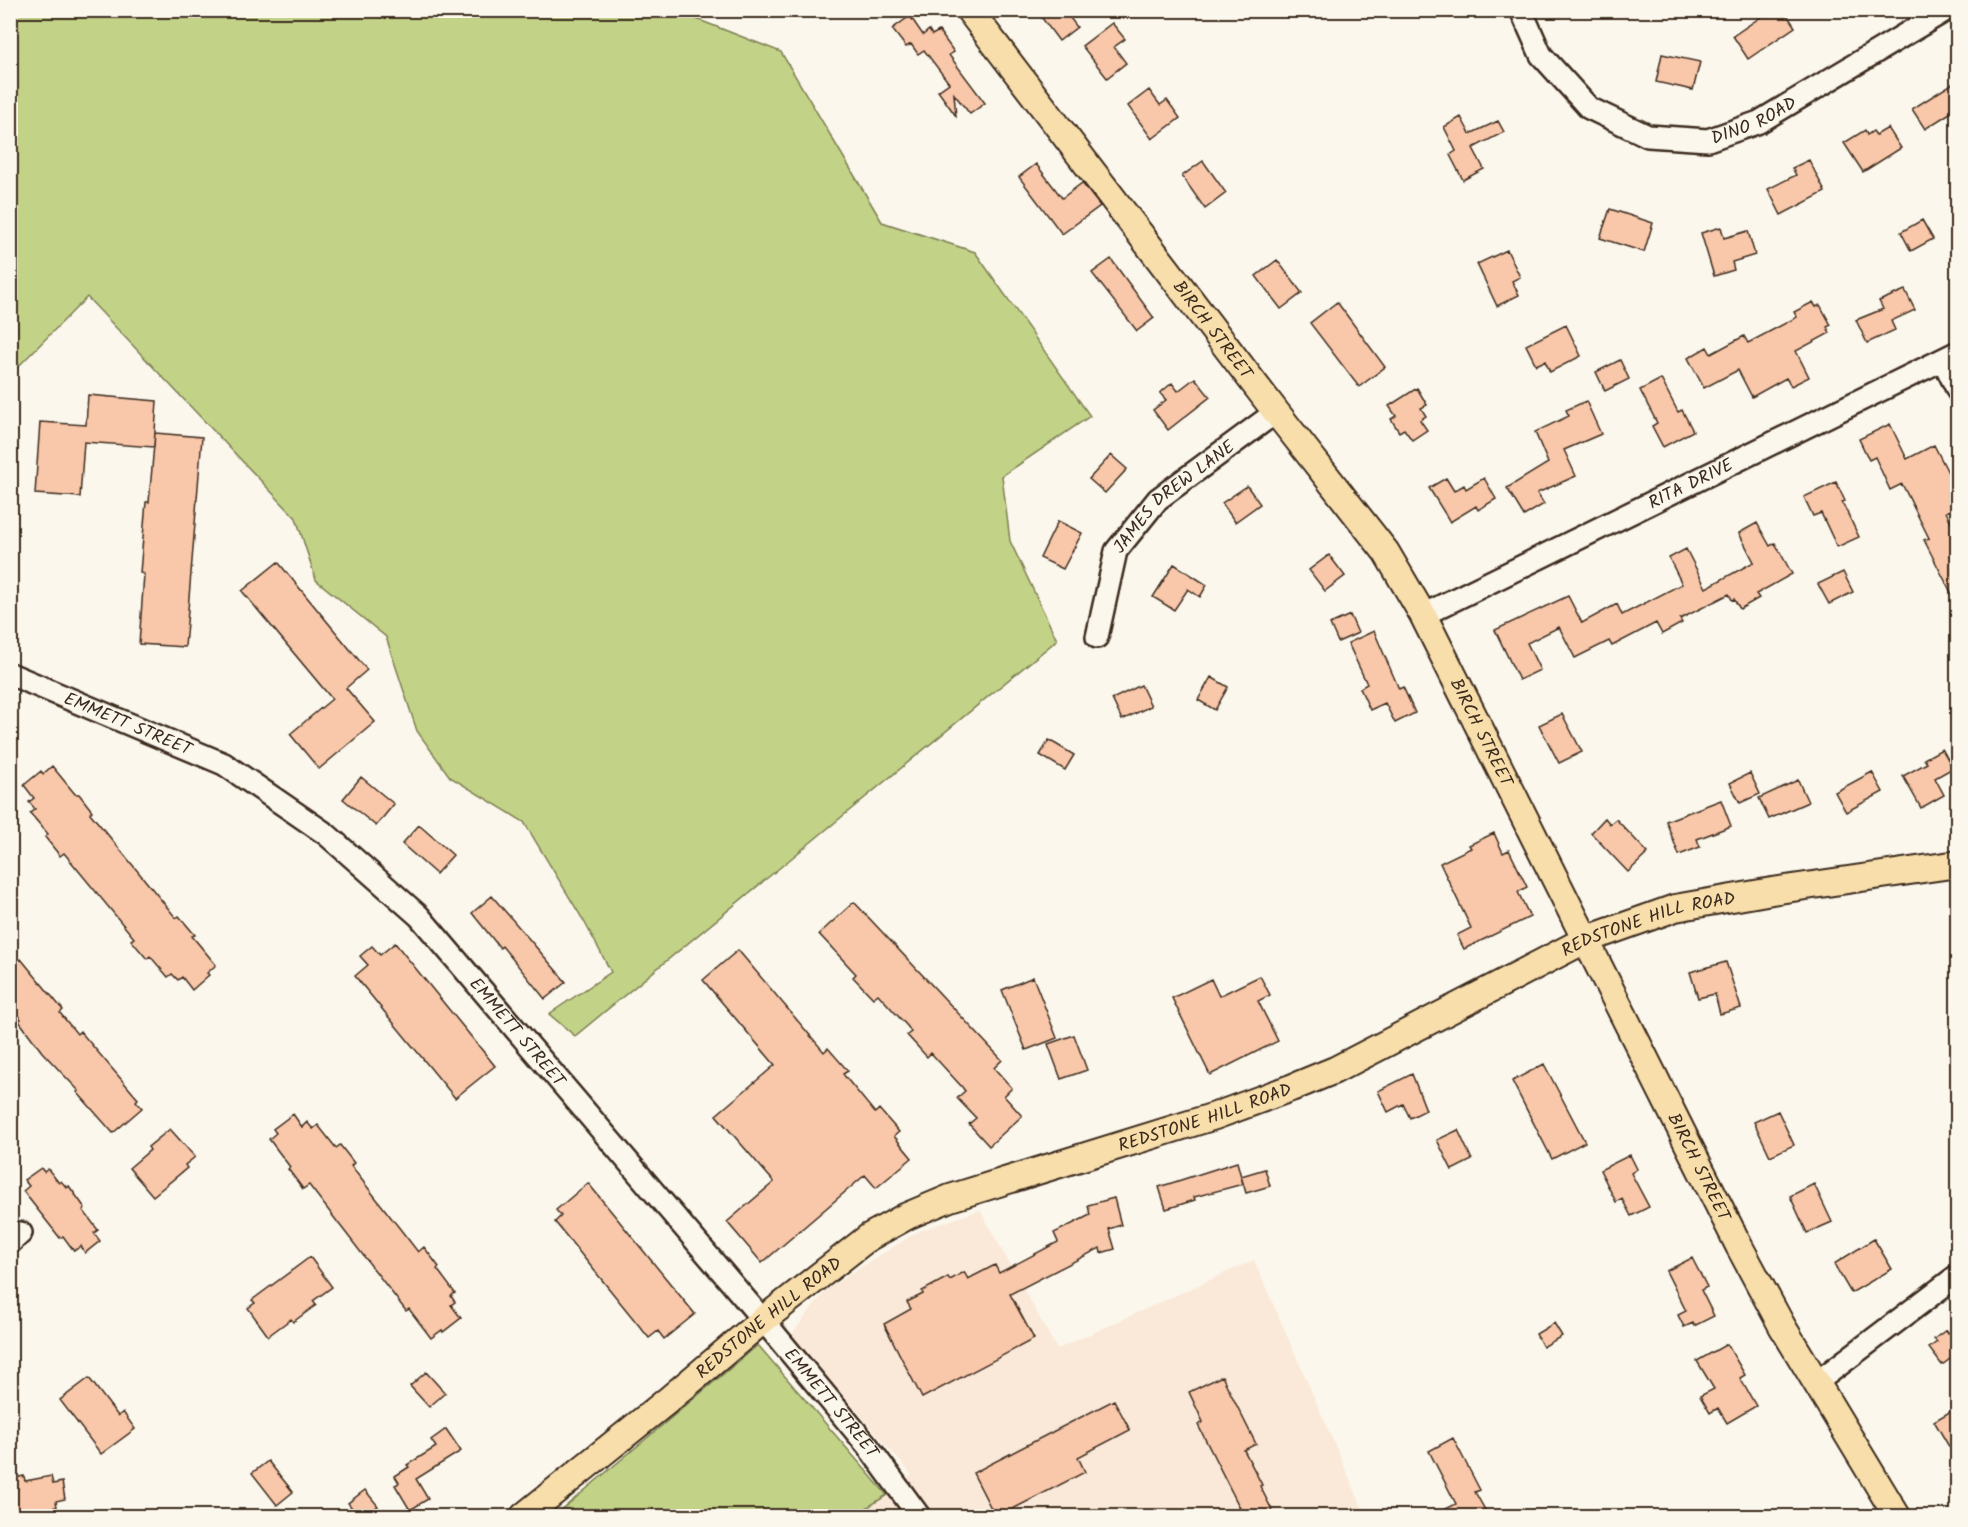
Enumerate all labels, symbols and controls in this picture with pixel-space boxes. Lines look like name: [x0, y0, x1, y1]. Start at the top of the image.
street label: DINO ROAD: [1707, 89, 1803, 154]
street label: BIRCH STREET: [1164, 275, 1260, 387]
street label: JAMES DREW LANE: [1106, 434, 1242, 560]
street label: RITA DRIVE: [1644, 451, 1739, 518]
street label: BIRCH STREET: [1441, 674, 1520, 793]
street label: EMMETT STREET: [59, 685, 197, 765]
street label: REDSTONE HILL ROAD: [1557, 885, 1738, 966]
street label: EMMETT STREET: [461, 971, 573, 1095]
street label: REDSTONE HILL ROAD: [1115, 1076, 1297, 1161]
street label: BIRCH STREET: [1659, 1108, 1738, 1228]
street label: REDSTONE HILL ROAD: [690, 1250, 849, 1387]
street label: EMMETT STREET: [776, 1342, 886, 1466]

